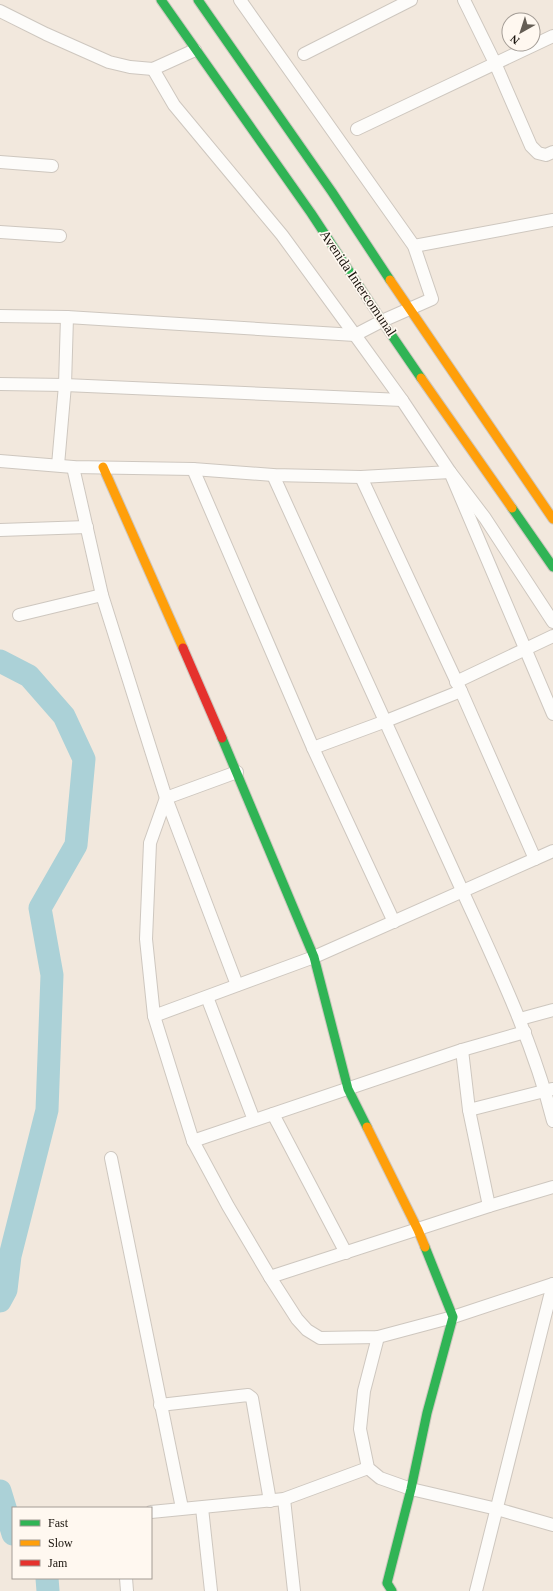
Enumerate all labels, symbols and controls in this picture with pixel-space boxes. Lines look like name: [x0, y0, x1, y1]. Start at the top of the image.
north arrow: [501, 12, 541, 52]
text: N: [508, 33, 522, 47]
street label: Avenida Intercomunal: [317, 227, 399, 339]
legend: [12, 1507, 152, 1579]
text: Fast: [48, 1516, 69, 1530]
text: Slow: [48, 1536, 73, 1550]
text: Jam: [48, 1556, 68, 1570]

